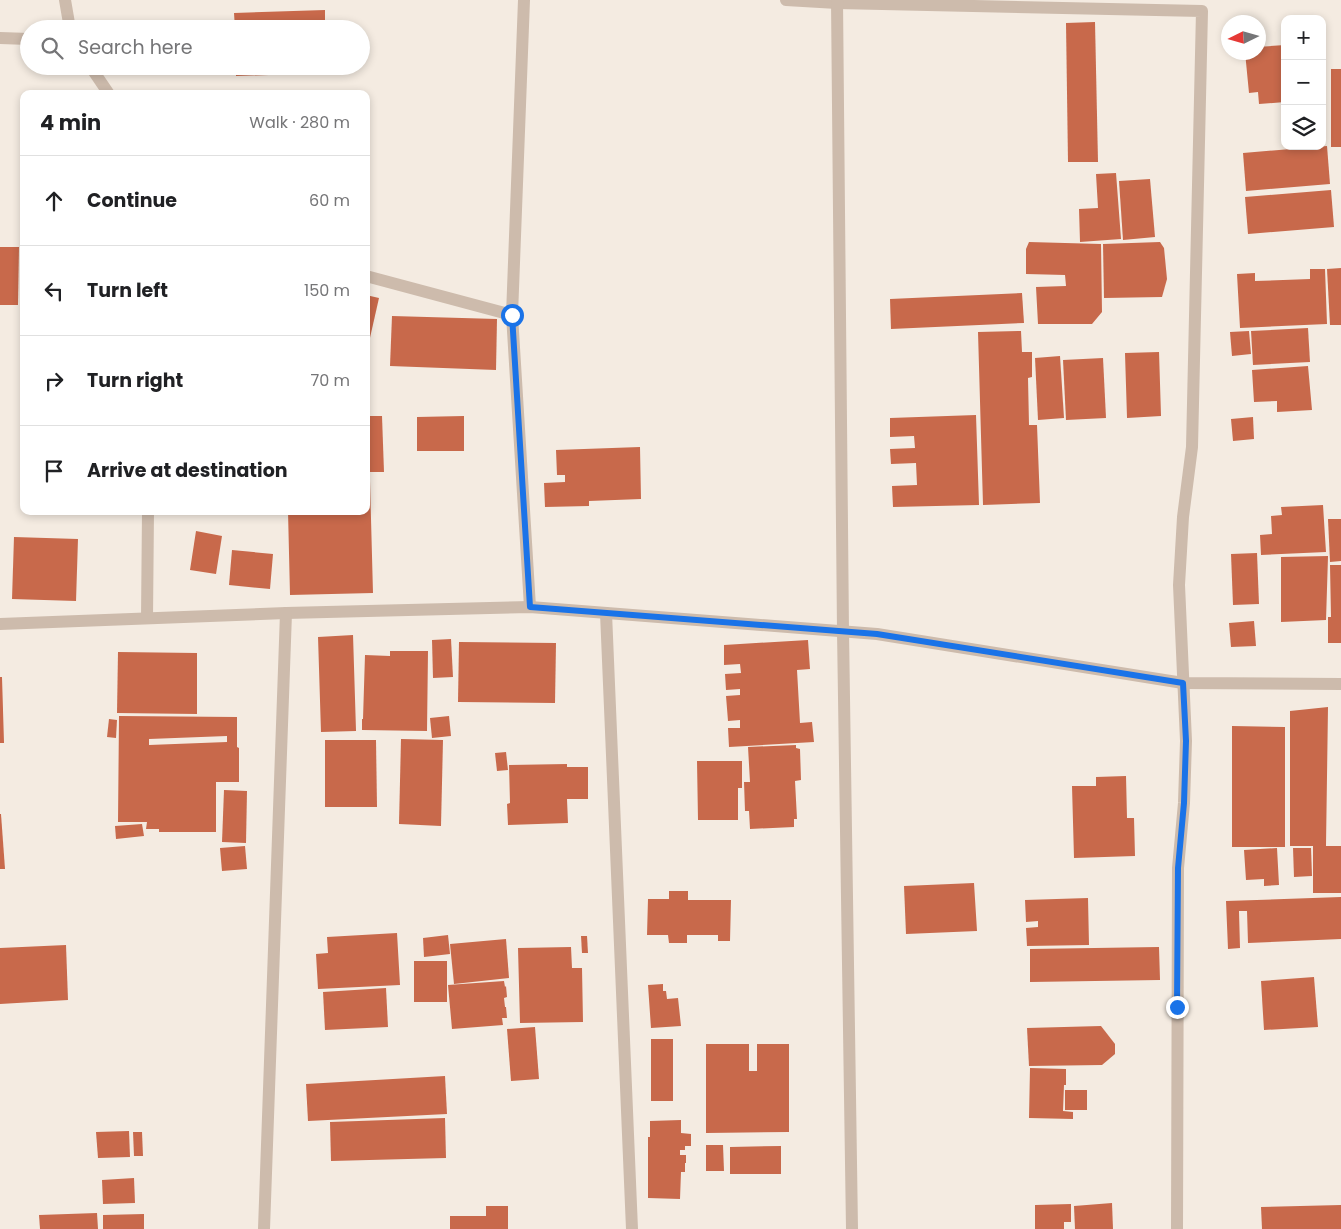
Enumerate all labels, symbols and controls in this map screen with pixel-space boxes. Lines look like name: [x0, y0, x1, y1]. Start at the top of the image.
north arrow: [1221, 15, 1266, 60]
map controls: [1281, 15, 1326, 150]
button: +: [1281, 15, 1326, 60]
search box: [20, 20, 370, 75]
icon: search: [38, 34, 66, 62]
text: Search here: [78, 34, 192, 61]
button: −: [1281, 60, 1326, 105]
button: layers: [1281, 105, 1326, 150]
text: 4 min: [40, 108, 101, 137]
text: Walk · 280 m: [249, 111, 350, 134]
icon: ahead: [40, 187, 68, 215]
text: Continue: [87, 187, 177, 214]
text: 60 m: [309, 189, 350, 212]
icon: left: [40, 277, 68, 305]
text: Turn left: [87, 277, 168, 304]
text: 150 m: [304, 279, 350, 302]
route start: [501, 304, 524, 327]
icon: right: [40, 367, 68, 395]
text: Turn right: [87, 367, 183, 394]
text: 70 m: [310, 369, 350, 392]
icon: arrive: [40, 457, 68, 485]
text: Arrive at destination: [87, 457, 288, 484]
route end: [1166, 996, 1189, 1019]

